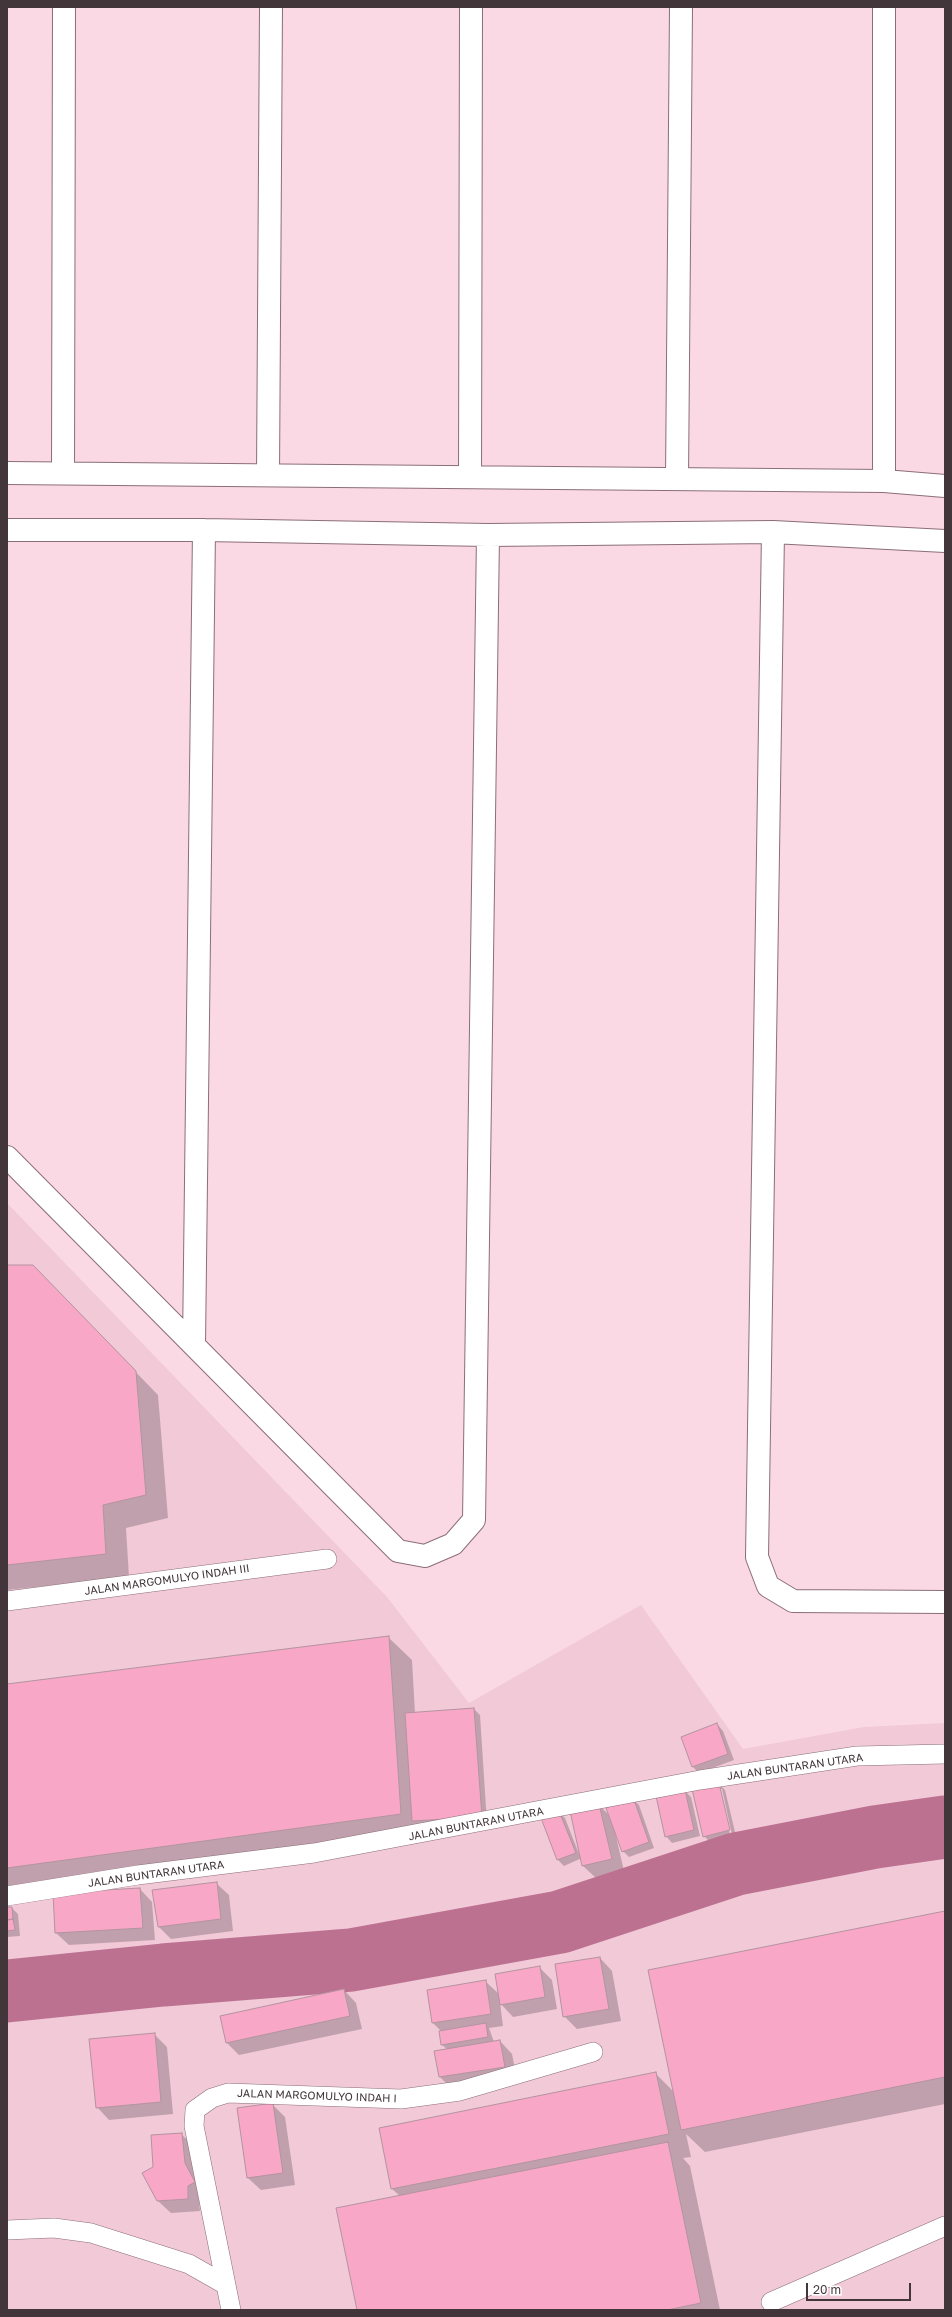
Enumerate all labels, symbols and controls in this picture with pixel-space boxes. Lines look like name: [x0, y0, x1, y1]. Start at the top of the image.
street label: JALAN MARGOMULYO INDAH III: [84, 1562, 250, 1598]
street label: JALAN BUNTARAN UTARA: [726, 1751, 864, 1783]
street label: JALAN BUNTARAN UTARA: [407, 1804, 545, 1844]
street label: JALAN BUNTARAN UTARA: [87, 1858, 225, 1890]
street label: JALAN MARGOMULYO INDAH I: [237, 2087, 397, 2105]
scale bar: [808, 2275, 913, 2301]
text: 20 m: [813, 2282, 841, 2297]

